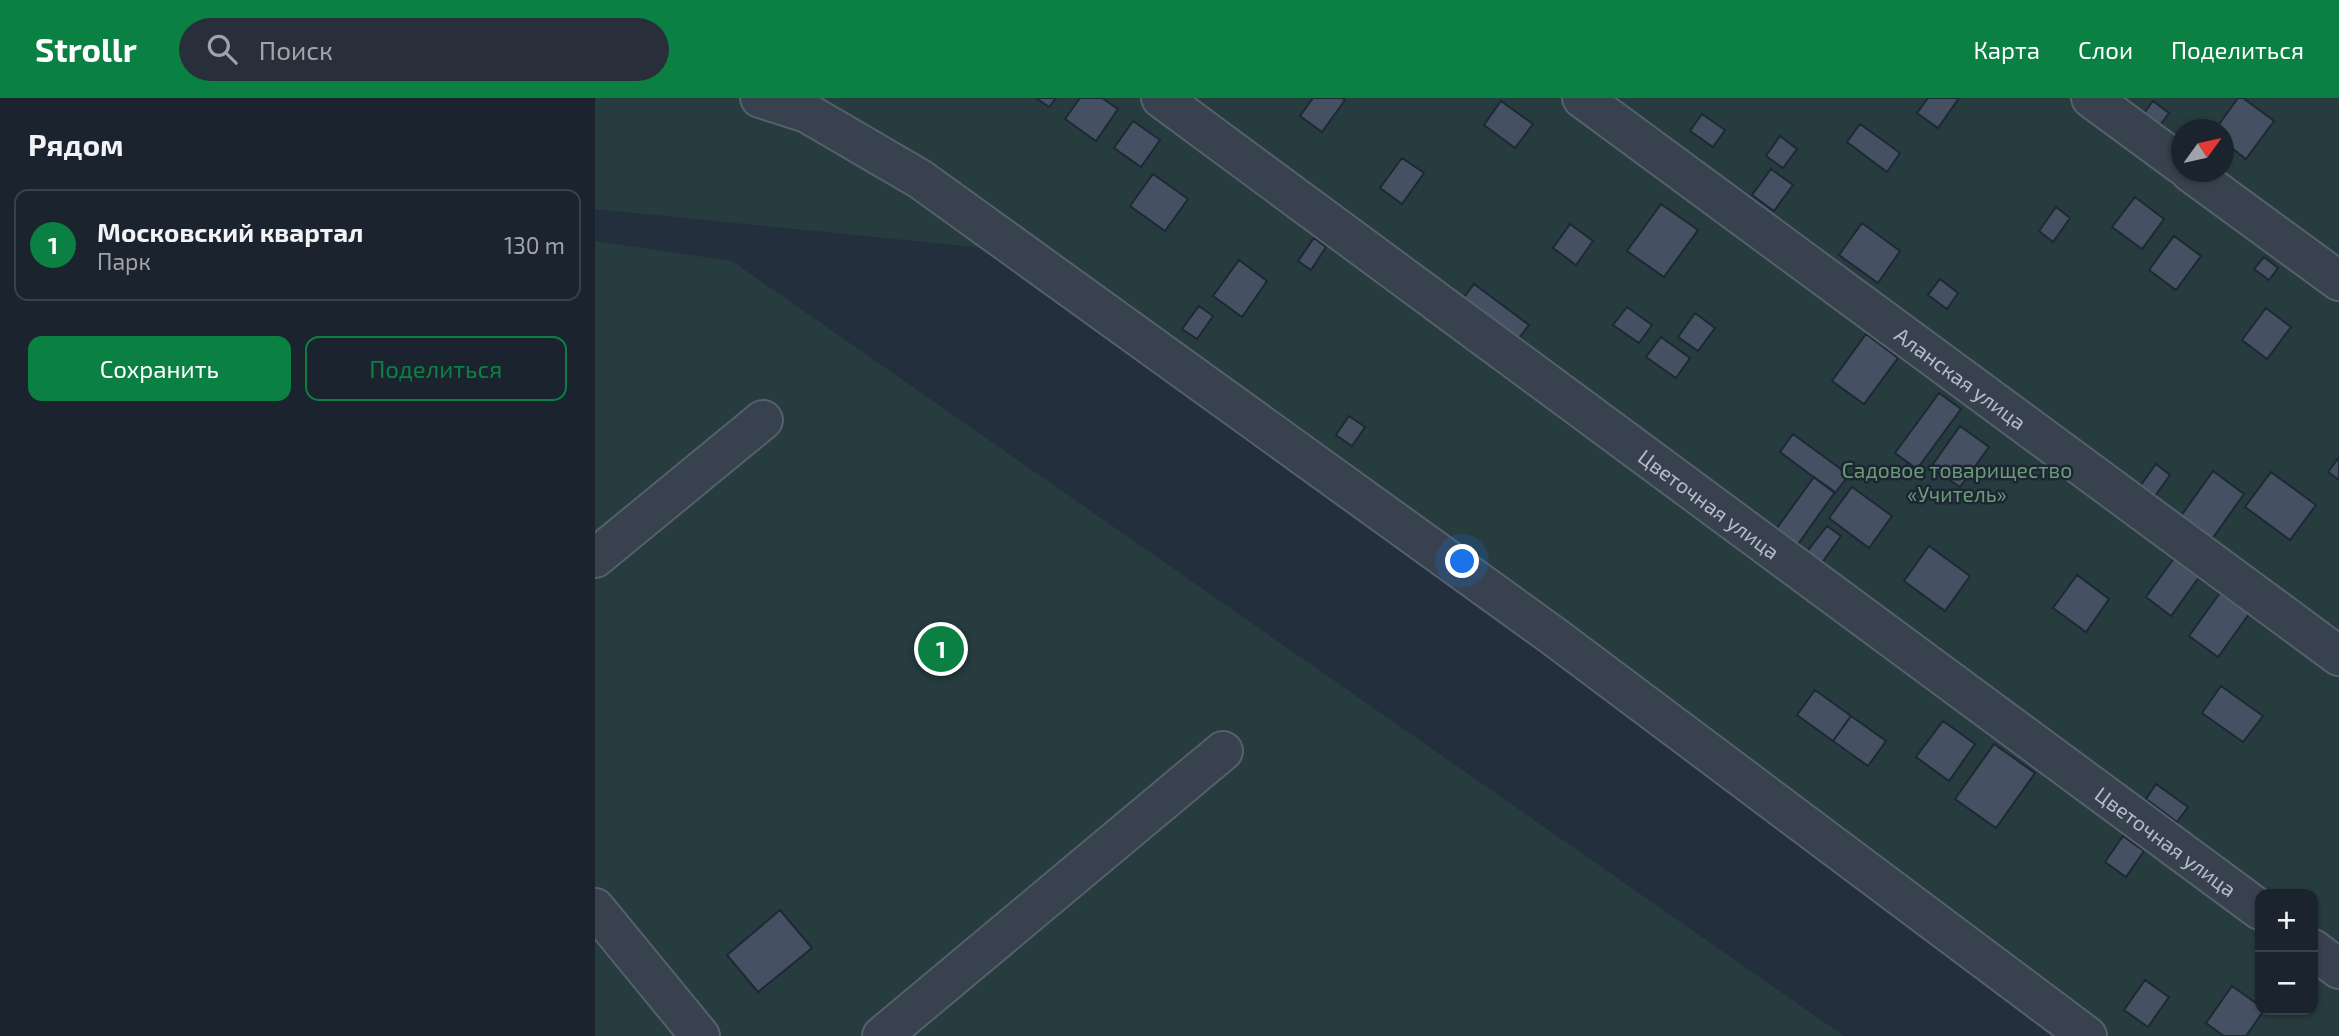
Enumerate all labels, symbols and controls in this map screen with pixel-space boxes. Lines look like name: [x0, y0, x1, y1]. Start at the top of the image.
search box: [179, 18, 669, 81]
text: Strollr: [35, 29, 137, 69]
icon: search: [203, 30, 241, 68]
text: Поиск: [259, 34, 333, 65]
text: Карта: [1973, 35, 2040, 64]
text: Слои: [2078, 35, 2133, 64]
text: Поделиться: [2171, 35, 2304, 64]
north arrow: [2171, 119, 2234, 182]
text: Рядом: [28, 126, 124, 162]
text: Московский квартал: [97, 216, 364, 247]
text: 1: [48, 231, 58, 259]
text: 130 m: [504, 231, 565, 259]
text: Парк: [97, 247, 151, 275]
street label: Аланская улица: [1891, 321, 2032, 434]
button: Сохранить: [28, 336, 291, 401]
button: Поделиться: [305, 336, 567, 401]
street label: Цветочная улица: [1634, 443, 1785, 564]
park label: Садовое товарищество «Учитель»: [1842, 457, 2072, 506]
your location: [1445, 544, 1479, 578]
pin: 1: [918, 623, 964, 675]
street label: Цветочная улица: [2091, 781, 2242, 901]
map controls: [2255, 889, 2318, 1015]
button: +: [2255, 889, 2318, 952]
button: −: [2255, 952, 2318, 1015]

